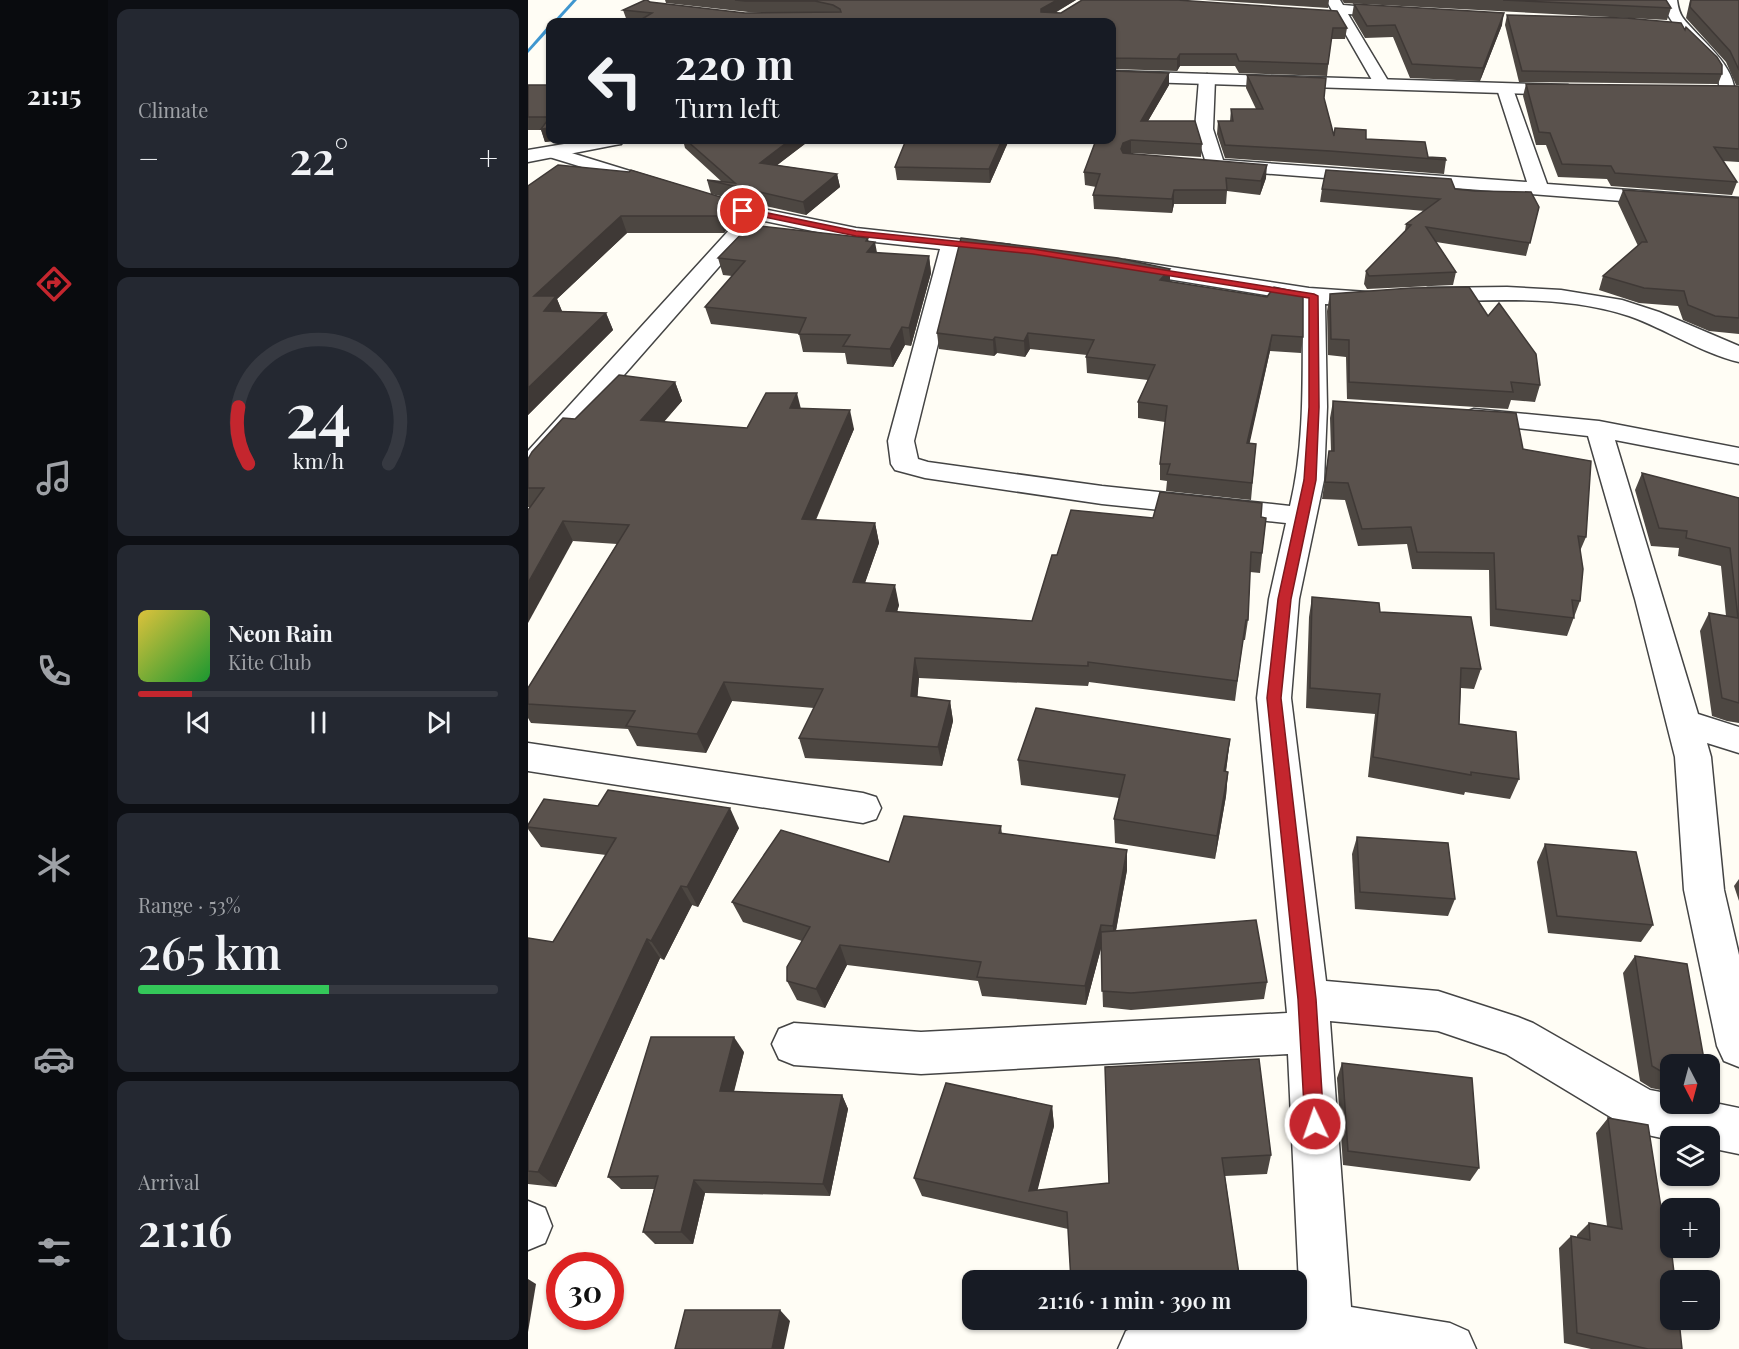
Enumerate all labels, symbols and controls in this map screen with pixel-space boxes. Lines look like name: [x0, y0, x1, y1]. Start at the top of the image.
text: 220 m: [675, 35, 794, 91]
icon: left: [576, 42, 654, 120]
text: 21:15: [27, 76, 81, 112]
text: Turn left: [675, 89, 779, 125]
text: Climate: [138, 96, 208, 123]
text: 22°: [289, 126, 349, 186]
text: −: [138, 135, 159, 179]
text: +: [479, 135, 498, 179]
pin: [717, 185, 768, 236]
icon: arrive: [726, 194, 759, 227]
icon: directions: [33, 263, 75, 305]
text: 24: [285, 370, 351, 454]
text: km/h: [292, 446, 344, 474]
icon: music: [33, 457, 75, 499]
text: Neon Rain: [228, 618, 333, 648]
text: Kite Club: [228, 648, 312, 675]
icon: phone: [33, 650, 75, 692]
icon: previous: [182, 706, 215, 739]
icon: pause: [302, 706, 335, 739]
icon: next: [422, 706, 455, 739]
icon: climate: [33, 844, 75, 886]
text: Range · 53%: [138, 891, 241, 918]
text: 265 km: [138, 921, 281, 981]
icon: car: [33, 1038, 75, 1080]
north arrow: [1660, 1054, 1720, 1114]
map controls: [1660, 1054, 1720, 1330]
position arrow: [1283, 1092, 1347, 1156]
button: layers: [1660, 1126, 1720, 1186]
text: Arrival: [138, 1168, 200, 1195]
text: 21:16: [138, 1198, 232, 1258]
button: +: [1660, 1198, 1720, 1258]
icon: filters: [33, 1231, 75, 1273]
speed limit sign: 30: [546, 1252, 624, 1330]
button: −: [1660, 1270, 1720, 1330]
text: 21:16 · 1 min · 390 m: [1038, 1285, 1231, 1315]

